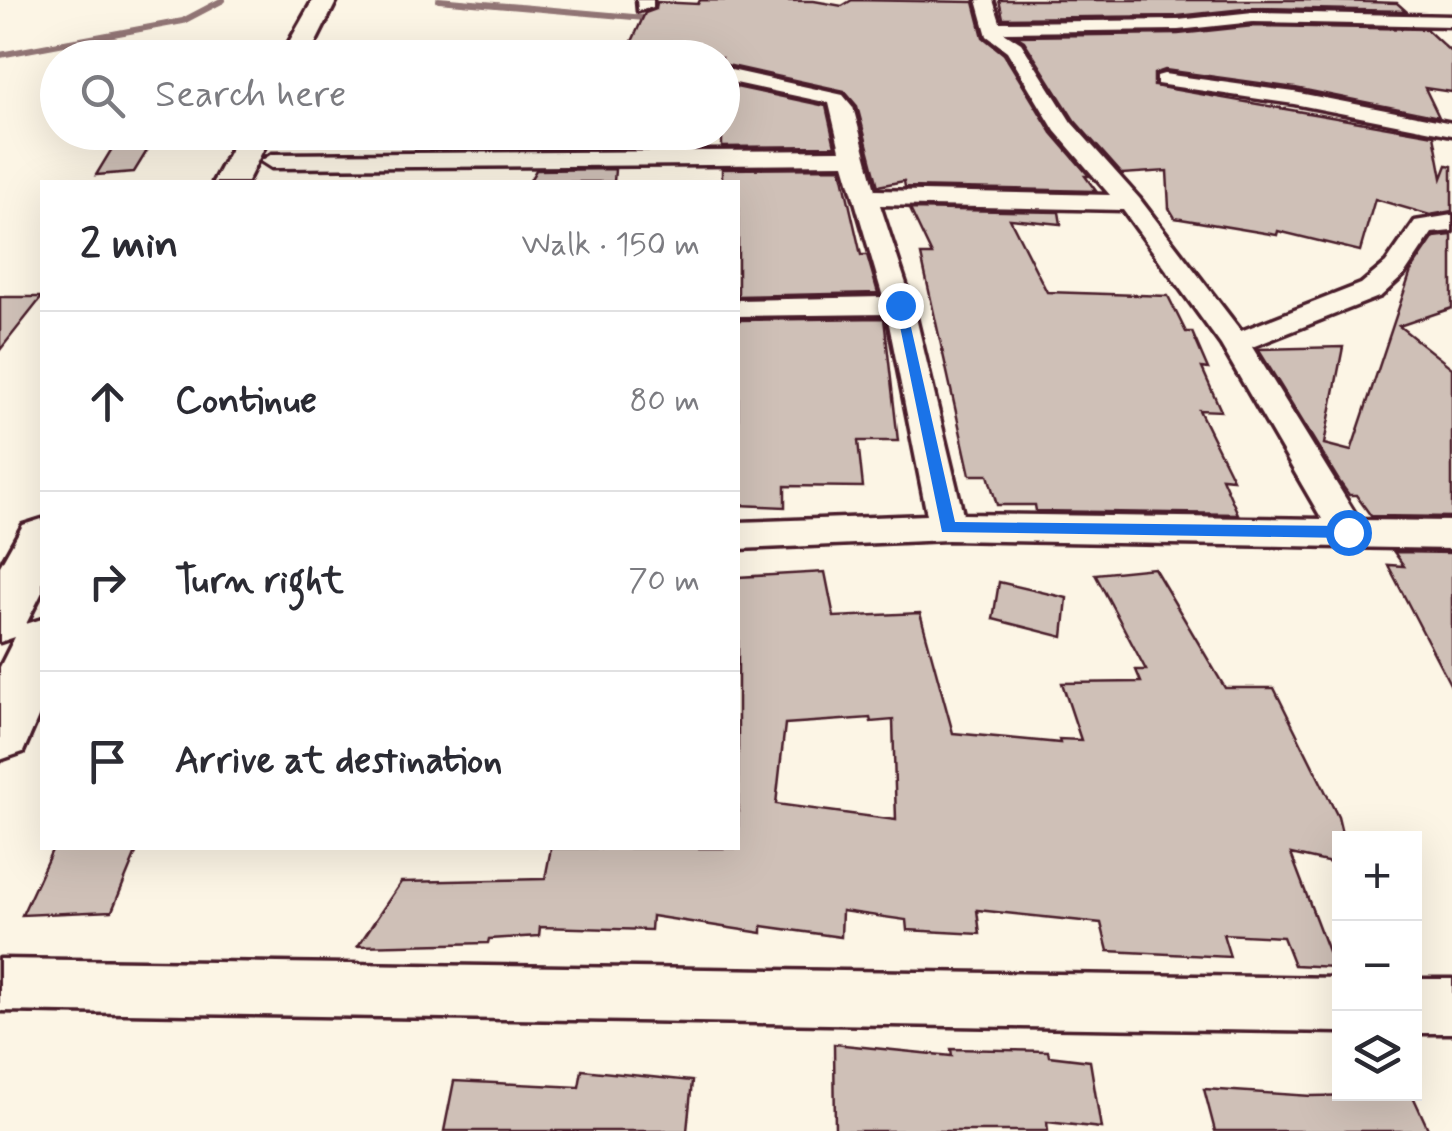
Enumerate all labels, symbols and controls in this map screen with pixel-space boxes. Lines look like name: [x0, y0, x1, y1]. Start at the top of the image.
search box: [40, 40, 740, 150]
icon: search: [75, 68, 130, 123]
text: Search here: [155, 71, 346, 120]
text: 2 min: [80, 218, 179, 273]
text: Walk · 150 m: [522, 224, 700, 266]
route end: [878, 283, 924, 329]
icon: ahead: [80, 374, 135, 429]
text: Continue: [175, 377, 317, 426]
text: 80 m: [630, 380, 700, 422]
route start: [1326, 510, 1372, 556]
icon: right: [80, 554, 135, 609]
text: Turn right: [175, 557, 344, 606]
text: 70 m: [628, 560, 700, 602]
icon: arrive: [80, 734, 135, 789]
text: Arrive at destination: [175, 737, 502, 786]
map controls: [1332, 831, 1422, 1101]
button: +: [1332, 831, 1422, 921]
button: −: [1332, 921, 1422, 1011]
button: layers: [1332, 1011, 1422, 1101]

